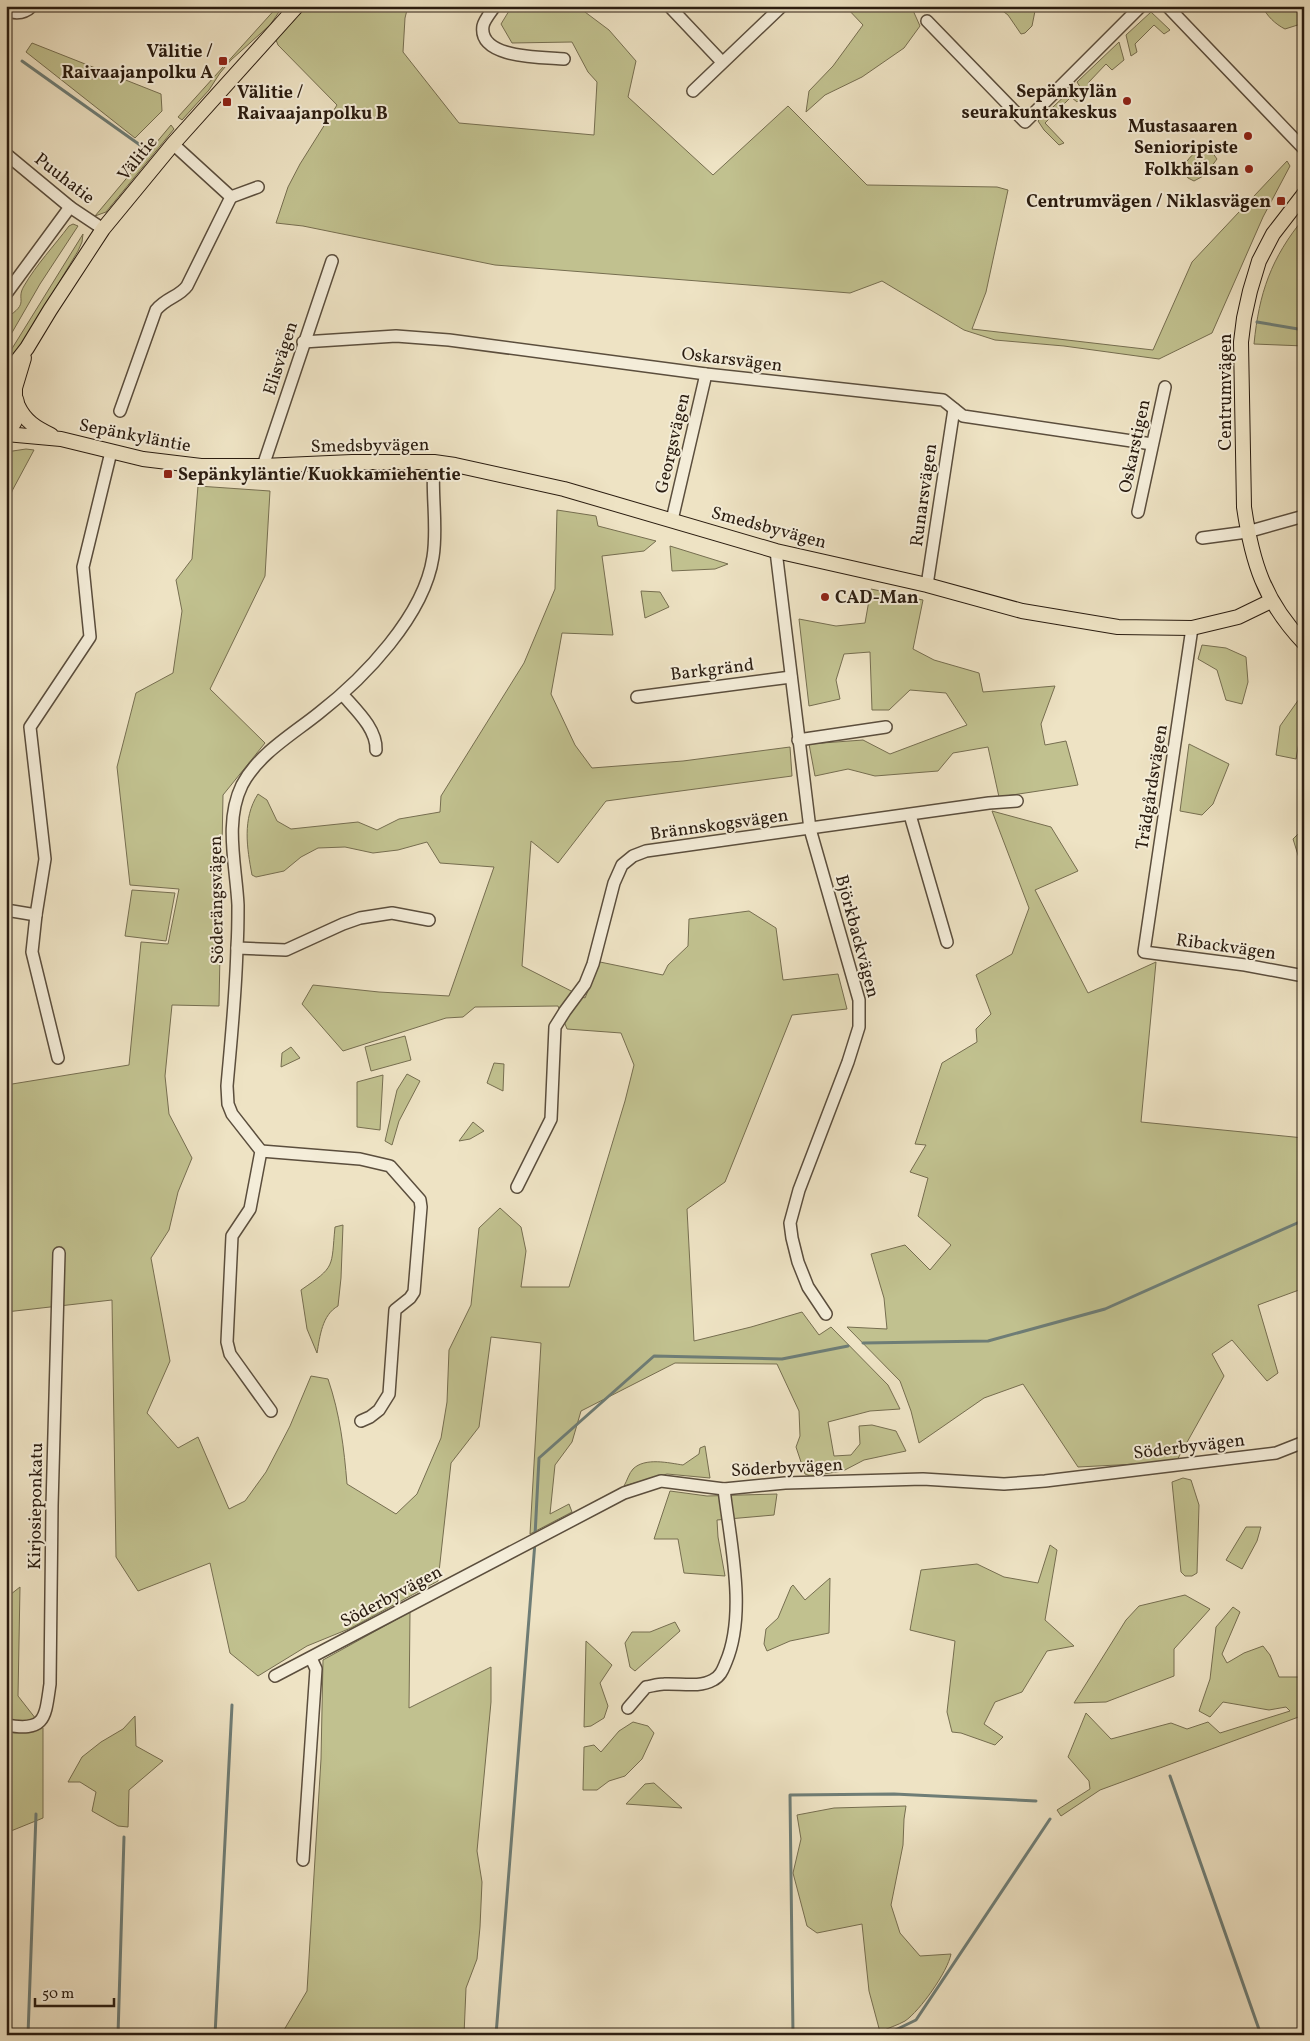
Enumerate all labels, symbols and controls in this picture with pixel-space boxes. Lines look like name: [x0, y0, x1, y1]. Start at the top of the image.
place label: Välitie / Raivaajanpolku A: [61, 40, 213, 86]
marker: Välitie / Raivaajanpolku A: [217, 55, 229, 67]
place label: Sepänkylän seurakuntakeskus: [962, 80, 1117, 126]
place label: Välitie / Raivaajanpolku B: [237, 81, 388, 127]
marker: Sepänkylän seurakuntakeskus: [1121, 95, 1133, 107]
marker: Välitie / Raivaajanpolku B: [221, 96, 233, 108]
place label: Mustasaaren Senioripiste: [1128, 115, 1238, 161]
marker: Mustasaaren Senioripiste: [1242, 130, 1254, 142]
street label: Välitie: [112, 131, 164, 187]
street label: Puuhatie: [29, 148, 100, 211]
place label: Folkhälsan: [1144, 158, 1239, 183]
marker: Folkhälsan: [1243, 163, 1255, 175]
place label: Centrumvägen / Niklasvägen: [1026, 190, 1271, 215]
marker: Centrumvägen / Niklasvägen: [1275, 195, 1287, 207]
street label: Elisvägen: [258, 318, 305, 398]
street label: Centrumvägen: [1214, 333, 1239, 451]
street label: Oskarsvägen: [680, 342, 784, 379]
street label: Georgsvägen: [650, 390, 697, 496]
street label: Oskarstigen: [1113, 397, 1158, 495]
street label: Sepänkyläntie: [77, 413, 193, 460]
street label: Smedsbyvägen: [311, 433, 430, 460]
street label: Runarsvägen: [905, 442, 944, 548]
place label: Sepänkyläntie/Kuokkamiehentie: [178, 463, 461, 488]
marker: Sepänkyläntie/Kuokkamiehentie: [162, 468, 174, 480]
street label: Smedsbyvägen: [708, 501, 829, 556]
place label: CAD-Man: [835, 586, 919, 611]
marker: CAD-Man: [819, 591, 831, 603]
street label: Barkgränd: [669, 653, 755, 688]
street label: Trädgårdsvägen: [1130, 723, 1175, 852]
street label: Brännskogsvägen: [648, 803, 790, 848]
street label: Söderängsvägen: [204, 835, 231, 965]
street label: Björkbackvägen: [828, 872, 885, 1001]
street label: Ribackvägen: [1174, 928, 1278, 967]
street label: Söderbyvägen: [1132, 1428, 1247, 1467]
street label: Kirjosieponkatu: [23, 1442, 50, 1570]
street label: Söderbyvägen: [730, 1453, 844, 1484]
street label: Söderbyvägen: [336, 1560, 447, 1635]
scale bar: [35, 1976, 114, 2008]
text: 50 m: [42, 1984, 74, 2005]

